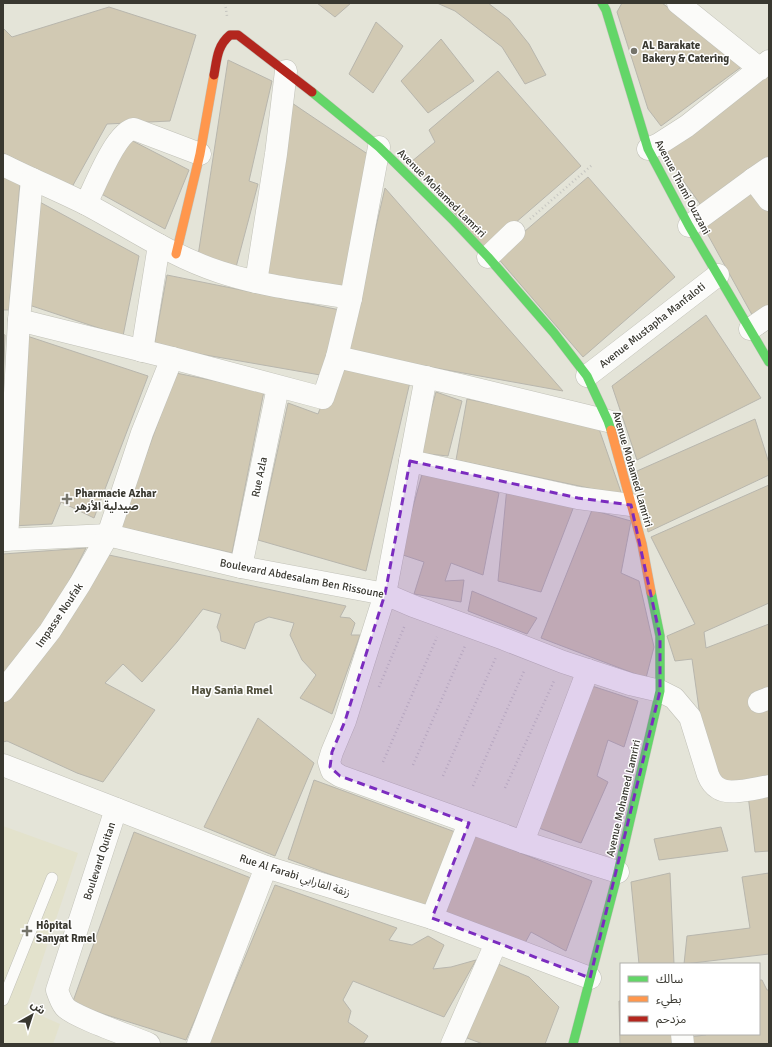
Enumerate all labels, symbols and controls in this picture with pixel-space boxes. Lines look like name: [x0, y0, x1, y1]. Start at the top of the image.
place label: AL Barakate Bakery & Catering: [642, 39, 729, 65]
marker: AL Barakate Bakery & Catering: [629, 46, 639, 56]
street label: Avenue Thami Ouzzani: [652, 138, 713, 237]
street label: Avenue Mohamed Lamriri: [395, 146, 489, 240]
street label: Avenue Mustapha Manfaloti: [597, 280, 708, 371]
street label: Avenue Mohamed Lamriri: [610, 410, 655, 529]
street label: Rue Azla: [249, 455, 270, 498]
place label: Pharmacie Azhar صيدلية الأزهر: [74, 487, 157, 513]
marker: Pharmacie Azhar صيدلية الأزهر: [62, 494, 72, 504]
street label: Boulevard Abdesalam Ben Rissoune: [219, 556, 385, 601]
street label: Impasse Noufak: [33, 580, 86, 650]
district label: Hay Sania Rmel: [191, 683, 273, 698]
street label: Avenue Mohamed Lamriri: [604, 738, 643, 858]
street label: Boulevard Quitan: [81, 821, 118, 902]
street label: Rue Al Farabi زنقة الفارابي: [237, 851, 352, 902]
place label: Hôpital Sanyat Rmel: [36, 919, 96, 945]
marker: Hôpital Sanyat Rmel: [21, 925, 33, 937]
legend: [620, 963, 760, 1035]
text: سالك: [656, 972, 683, 987]
text: بطيء: [656, 992, 682, 1009]
north arrow: [12, 995, 52, 1035]
text: ش: [28, 998, 48, 1017]
text: مزدحم: [656, 1012, 686, 1028]

